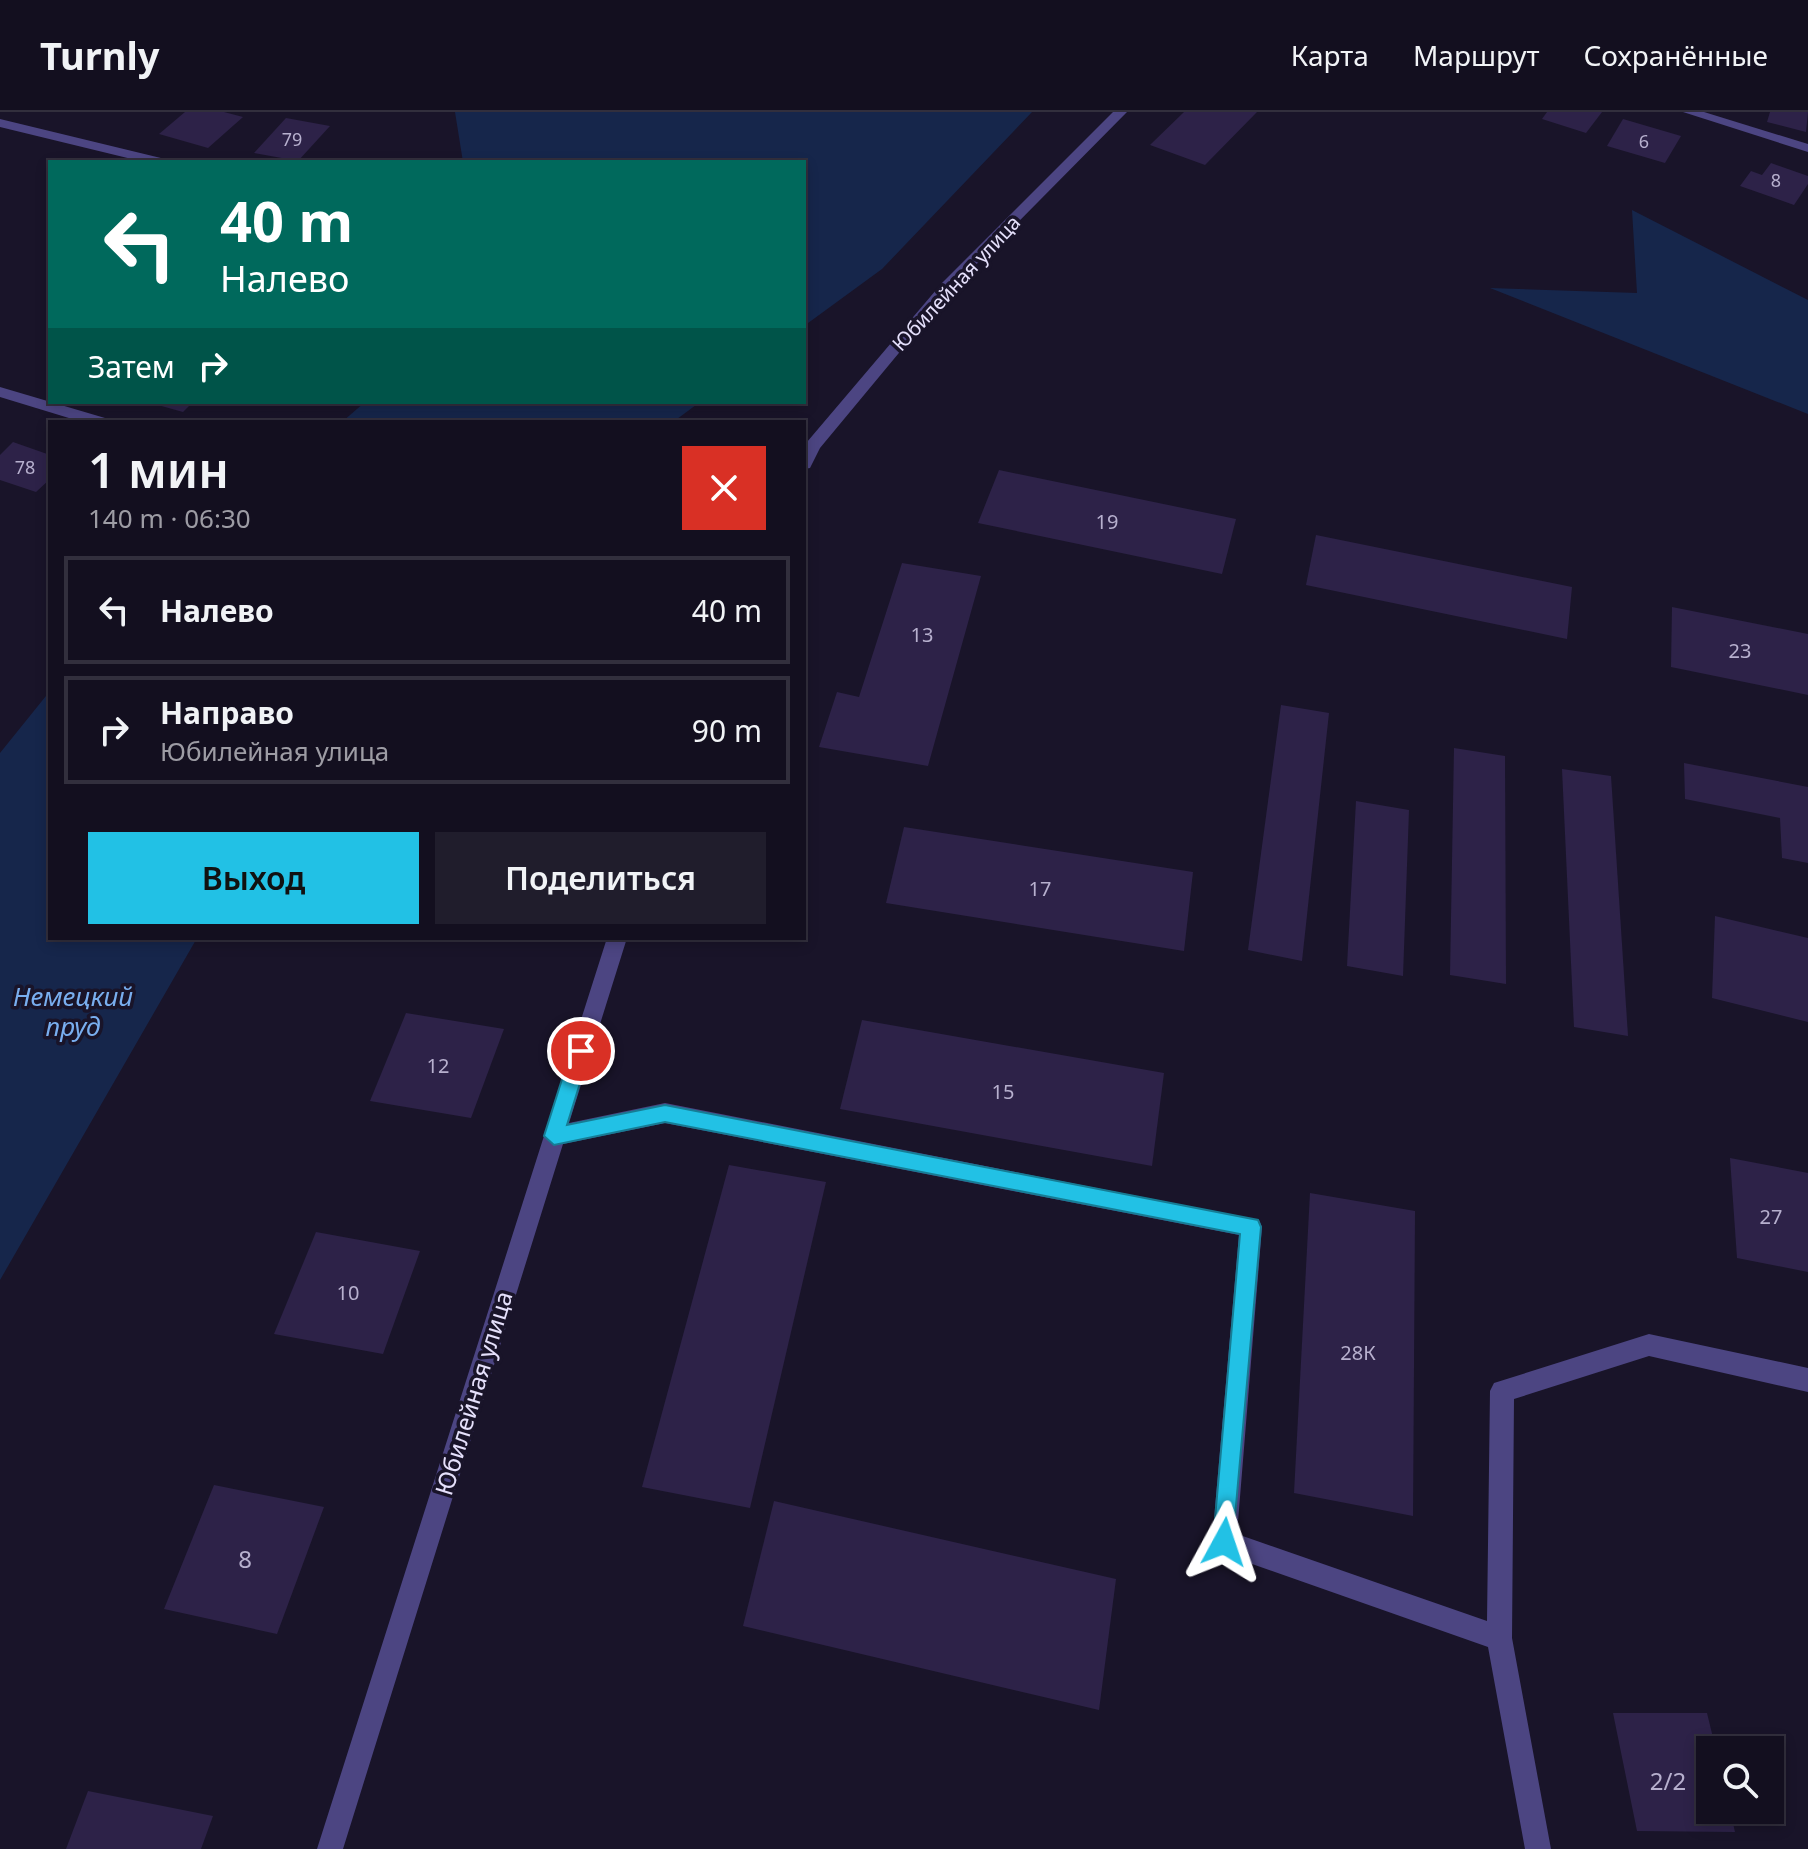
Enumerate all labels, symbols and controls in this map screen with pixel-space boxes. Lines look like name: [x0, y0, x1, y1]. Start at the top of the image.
text: Turnly: [40, 29, 159, 81]
text: Карта: [1291, 36, 1369, 74]
text: Маршрут: [1413, 36, 1539, 74]
text: Сохранённые: [1583, 36, 1768, 74]
house number: 79: [282, 127, 302, 151]
house number: 6: [1639, 129, 1649, 153]
house number: 8: [1771, 168, 1781, 192]
text: 40 m: [220, 182, 353, 258]
icon: left: [88, 192, 192, 296]
street label: Юбилейная улица: [886, 209, 1026, 357]
text: Налево: [220, 254, 349, 303]
icon: right: [191, 344, 235, 388]
text: Затем: [88, 346, 175, 387]
text: 1 мин: [88, 437, 229, 502]
button: close: [682, 446, 766, 530]
house number: 78: [15, 455, 35, 479]
text: 140 m · 06:30: [88, 500, 251, 536]
house number: 19: [1096, 508, 1118, 535]
icon: left: [92, 588, 136, 632]
text: Налево: [160, 590, 274, 631]
text: 40 m: [692, 590, 762, 631]
house number: 13: [911, 621, 933, 648]
house number: 23: [1729, 637, 1751, 664]
text: Направо: [160, 692, 294, 733]
icon: right: [92, 708, 136, 752]
text: 90 m: [692, 710, 762, 751]
text: Юбилейная улица: [160, 733, 389, 769]
button: Выход: [88, 832, 419, 924]
button: Поделиться: [435, 832, 766, 924]
house number: 17: [1029, 875, 1051, 902]
water label: Немецкий пруд: [13, 978, 133, 1044]
pin: [547, 1017, 615, 1085]
icon: arrive: [559, 1029, 603, 1073]
house number: 12: [427, 1052, 449, 1079]
house number: 15: [992, 1078, 1014, 1105]
house number: 27: [1760, 1203, 1782, 1230]
house number: 10: [337, 1279, 359, 1306]
street label: Юбилейная улица: [426, 1287, 520, 1499]
house number: 28К: [1340, 1339, 1376, 1366]
position arrow: [1182, 1500, 1266, 1584]
house number: 8: [238, 1542, 252, 1575]
map controls: [1696, 1736, 1784, 1824]
button: search: [1696, 1736, 1784, 1824]
house number: 2/2: [1650, 1764, 1686, 1797]

